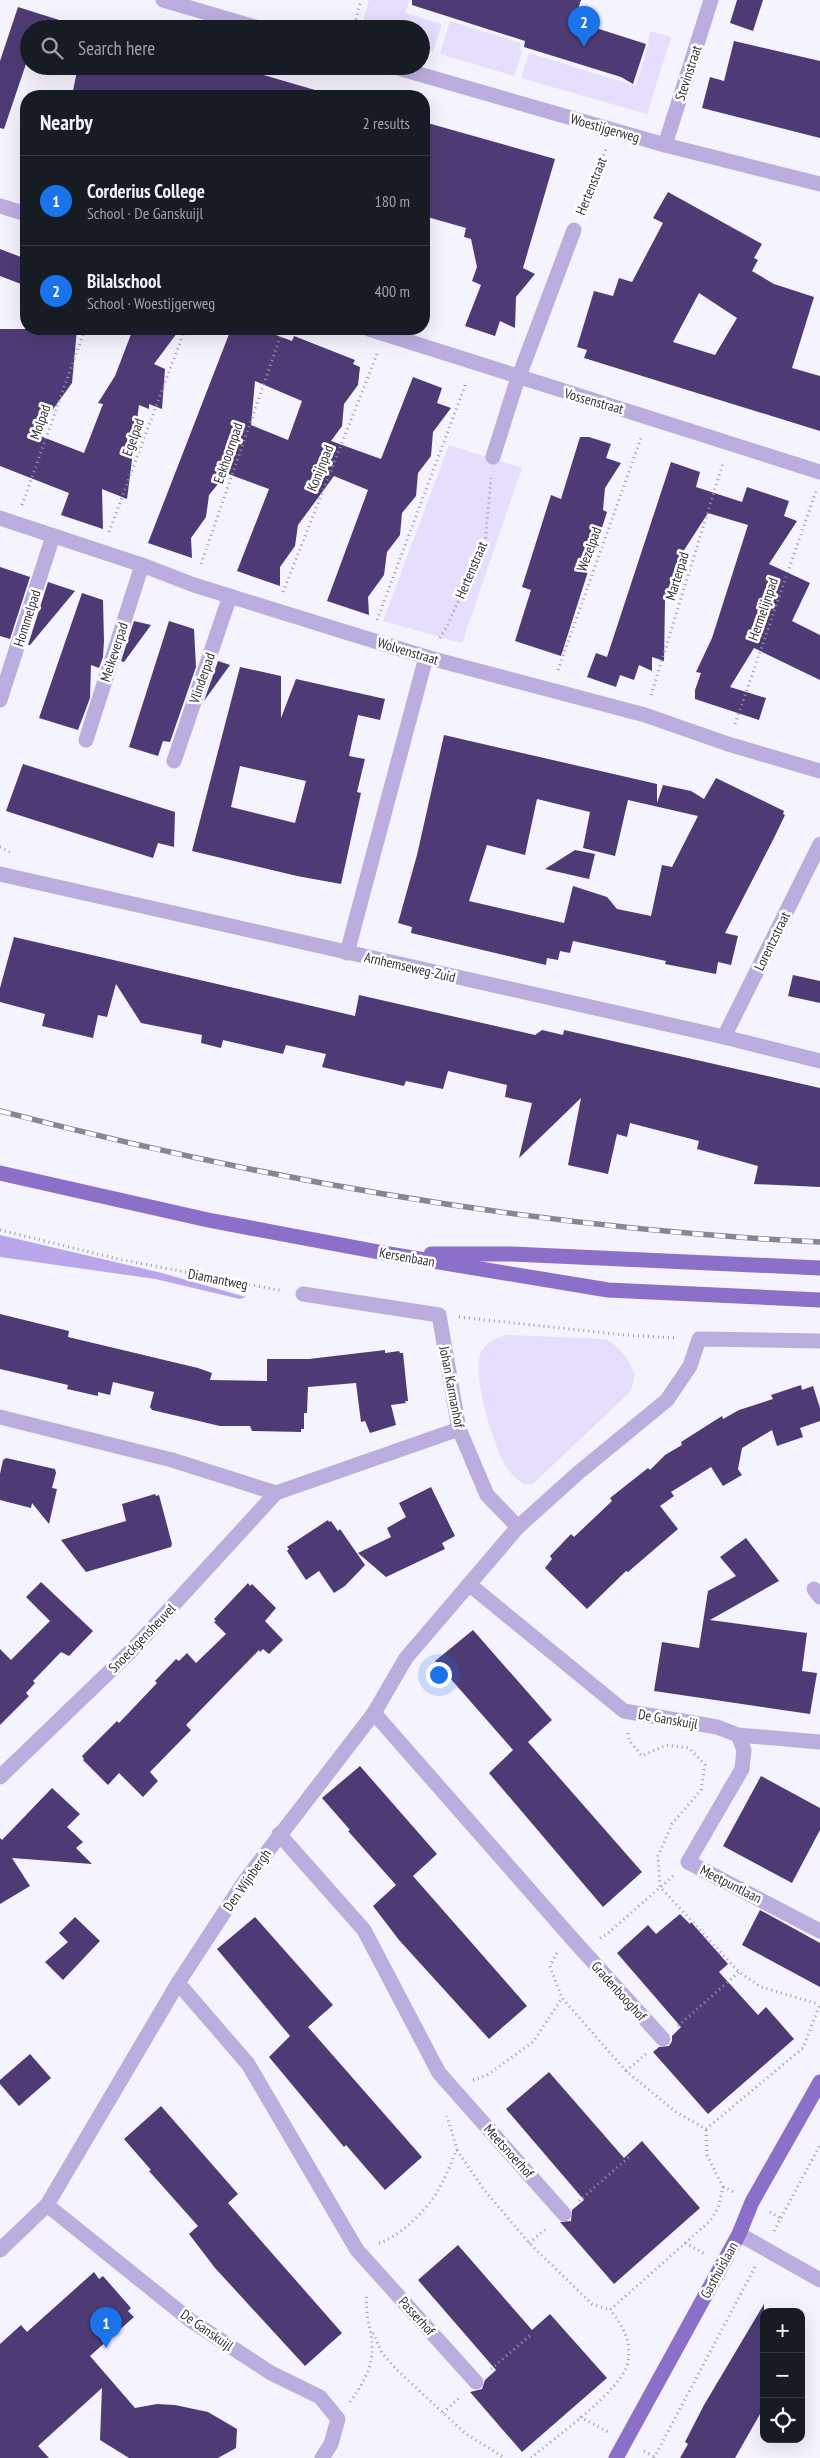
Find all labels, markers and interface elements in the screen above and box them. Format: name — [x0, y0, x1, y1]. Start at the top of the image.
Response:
pin: 2 — [568, 6, 600, 47]
search box — [20, 20, 430, 75]
icon: search — [38, 34, 66, 62]
text: Search here — [78, 36, 155, 60]
street label: Stevinstraat — [671, 43, 705, 103]
text: Nearby — [40, 109, 93, 136]
street label: Woestijgerweg — [568, 110, 642, 146]
text: 2 results — [363, 113, 410, 133]
street label: Hertenstraat — [571, 154, 611, 217]
text: Corderius College — [87, 179, 205, 203]
text: 1 — [52, 191, 60, 211]
text: 180 m — [375, 191, 410, 211]
text: School · De Ganskuijl — [87, 203, 203, 223]
text: Bilalschool — [87, 269, 161, 293]
text: 2 — [52, 281, 60, 301]
text: 400 m — [375, 281, 410, 301]
text: School · Woestijgerweg — [87, 293, 215, 313]
street label: Vossenstraat — [561, 384, 626, 418]
street label: Molpad — [25, 402, 55, 442]
street label: Egelpad — [118, 416, 148, 458]
street label: Eekhoornpad — [209, 420, 247, 486]
street label: Konijnpad — [303, 442, 337, 494]
street label: Wezelpad — [573, 524, 605, 574]
street label: Hertenstraat — [451, 538, 491, 601]
street label: Marterpad — [661, 550, 693, 602]
street label: Hermelijnpad — [744, 575, 782, 643]
street label: Hommelpad — [9, 587, 45, 649]
street label: Meikeverpad — [96, 620, 132, 684]
street label: Wolvenstraat — [375, 633, 441, 669]
street label: Vlinderpad — [185, 650, 219, 707]
street label: Lorentzstraat — [750, 908, 794, 973]
street label: Arnhemseweg-Zuid — [363, 948, 457, 986]
street label: Kersenbaan — [378, 1243, 436, 1271]
street label: Diamantweg — [187, 1264, 249, 1294]
street label: Johan Karmanhof — [435, 1344, 469, 1430]
street label: Snoeckgensheuvel — [104, 1599, 180, 1676]
your location — [426, 1662, 452, 1688]
street label: De Ganskuijl — [637, 1705, 700, 1733]
street label: Den Wijnbergh — [219, 1846, 275, 1914]
street label: Meetpuntlaan — [697, 1861, 765, 1907]
street label: Gradenbooghof — [587, 1957, 651, 2025]
street label: Meetsnoerhof — [480, 2120, 538, 2182]
street label: Gasthuislaan — [696, 2239, 742, 2301]
street label: Passerhof — [395, 2293, 439, 2340]
street label: De Ganskuijl — [177, 2305, 237, 2355]
pin: 1 — [90, 2307, 122, 2348]
map controls — [760, 2308, 805, 2443]
button: + — [760, 2308, 805, 2353]
button: − — [760, 2353, 805, 2398]
button: locate — [760, 2398, 805, 2443]

